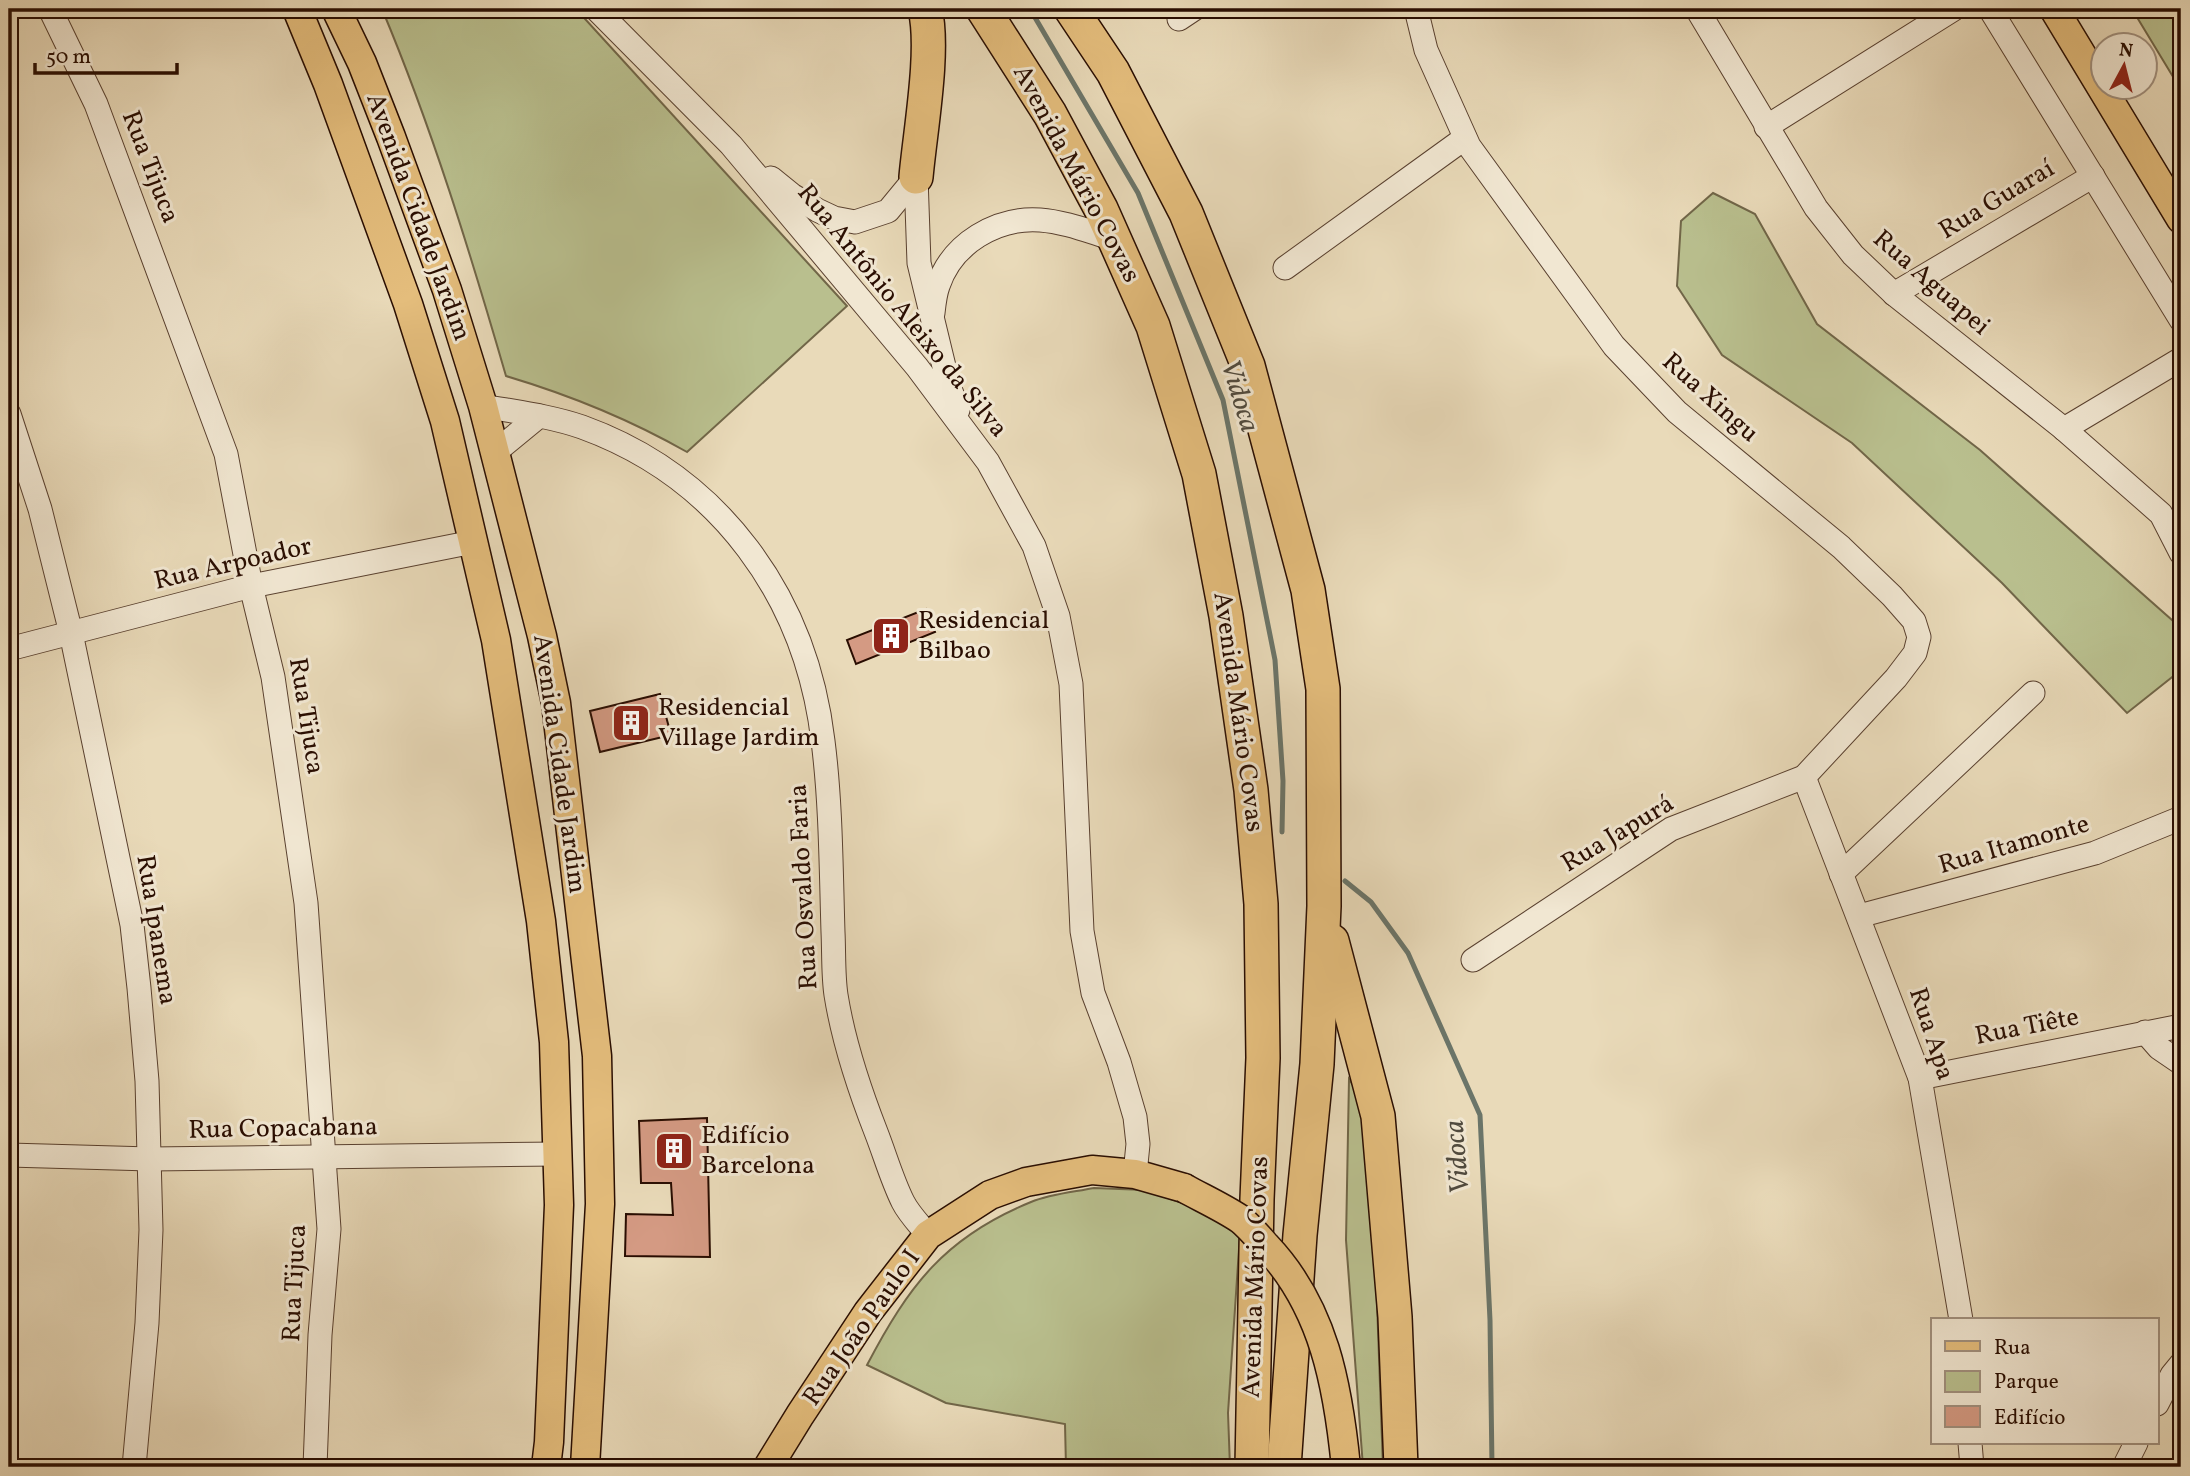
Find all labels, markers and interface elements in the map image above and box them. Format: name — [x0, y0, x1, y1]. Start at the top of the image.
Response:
scale bar — [35, 32, 177, 76]
north arrow — [2088, 32, 2158, 102]
text: N — [2117, 37, 2134, 65]
text: 50 m — [46, 43, 91, 72]
street label: Avenida Mário Covas — [1003, 59, 1149, 289]
street label: Avenida Cidade Jardim — [356, 88, 480, 346]
street label: Rua Tijuca — [112, 106, 188, 228]
street label: Rua Guaraí — [1932, 151, 2062, 249]
street label: Rua Antônio Aleixo da Silva — [788, 176, 1016, 446]
street label: Rua Aguapei — [1865, 222, 1997, 344]
street label: Rua Xingu — [1654, 345, 1766, 451]
water label: Vidoca — [1209, 355, 1269, 437]
street label: Rua Arpoador — [151, 528, 316, 600]
street label: Avenida Mário Covas — [1203, 590, 1273, 834]
place label: Residencial Bilbao — [918, 603, 1049, 669]
building icon: Residencial Bilbao — [870, 615, 912, 657]
street label: Avenida Cidade Jardim — [523, 632, 595, 896]
street label: Rua Tijuca — [279, 655, 333, 777]
place label: Residencial Village Jardim — [658, 690, 820, 756]
building icon: Residencial Village Jardim — [610, 702, 652, 744]
street label: Rua Osvaldo Faria — [781, 783, 827, 991]
street label: Rua Japurá — [1555, 786, 1681, 882]
street label: Rua Itamonte — [1934, 806, 2094, 884]
street label: Rua Ipanema — [126, 852, 186, 1008]
street label: Rua Apa — [1899, 983, 1963, 1085]
street label: Rua Tiête — [1972, 999, 2082, 1055]
street label: Rua Copacabana — [188, 1109, 378, 1149]
place label: Edifício Barcelona — [701, 1118, 815, 1184]
water label: Vidoca — [1435, 1118, 1481, 1196]
building icon: Edifício Barcelona — [653, 1130, 695, 1172]
street label: Avenida Mário Covas — [1234, 1155, 1278, 1399]
street label: Rua Tijuca — [274, 1223, 316, 1343]
street label: Rua João Paulo I — [795, 1242, 929, 1414]
legend — [1931, 1318, 2158, 1444]
text: Rua — [1994, 1334, 2031, 1363]
text: Parque — [1994, 1368, 2059, 1397]
text: Edifício — [1994, 1404, 2066, 1433]

